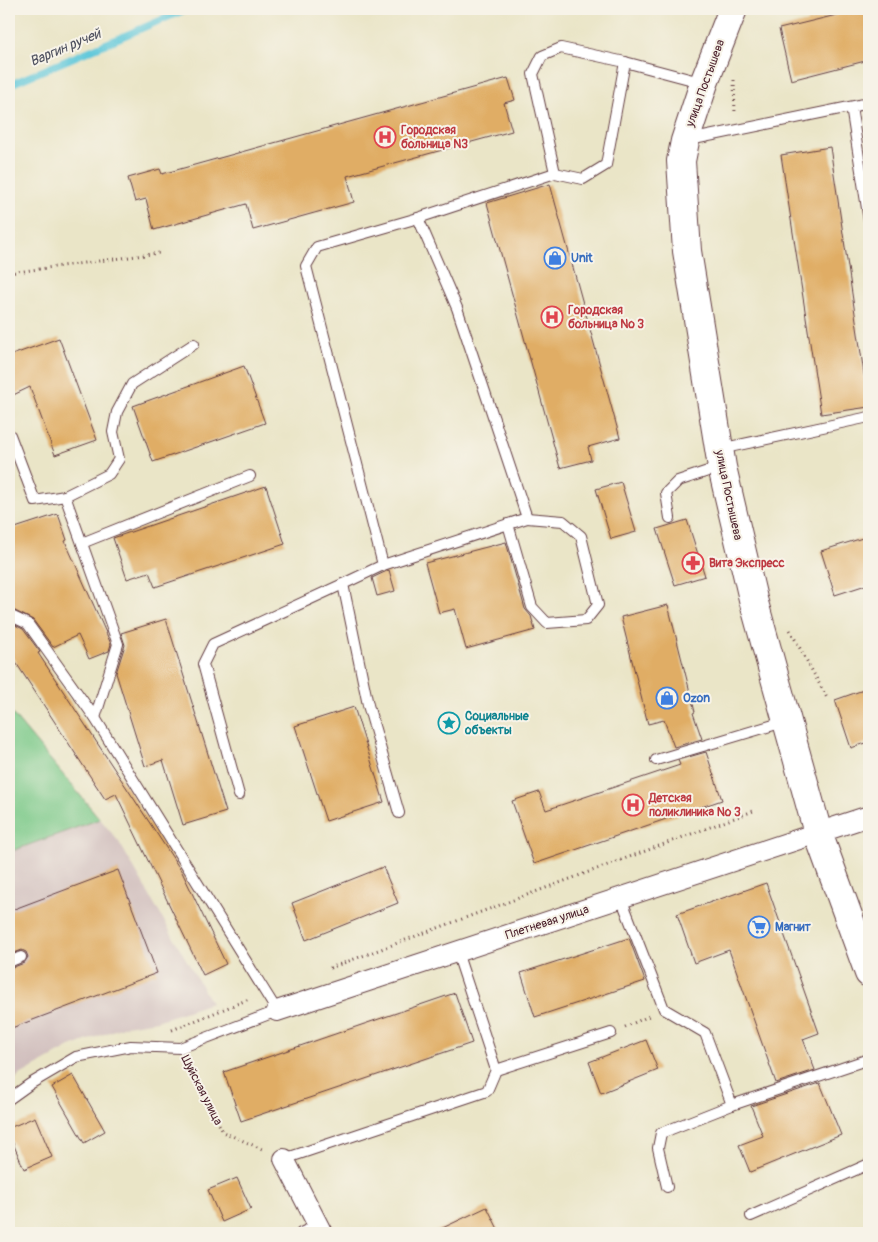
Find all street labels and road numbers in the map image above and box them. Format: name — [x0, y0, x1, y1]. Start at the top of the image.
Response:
street label: улица Постышева — [682, 37, 728, 130]
street label: улица Постышева — [711, 448, 745, 542]
street label: Плетневая улица — [503, 902, 591, 943]
street label: Шуйская улица — [177, 1053, 226, 1128]

